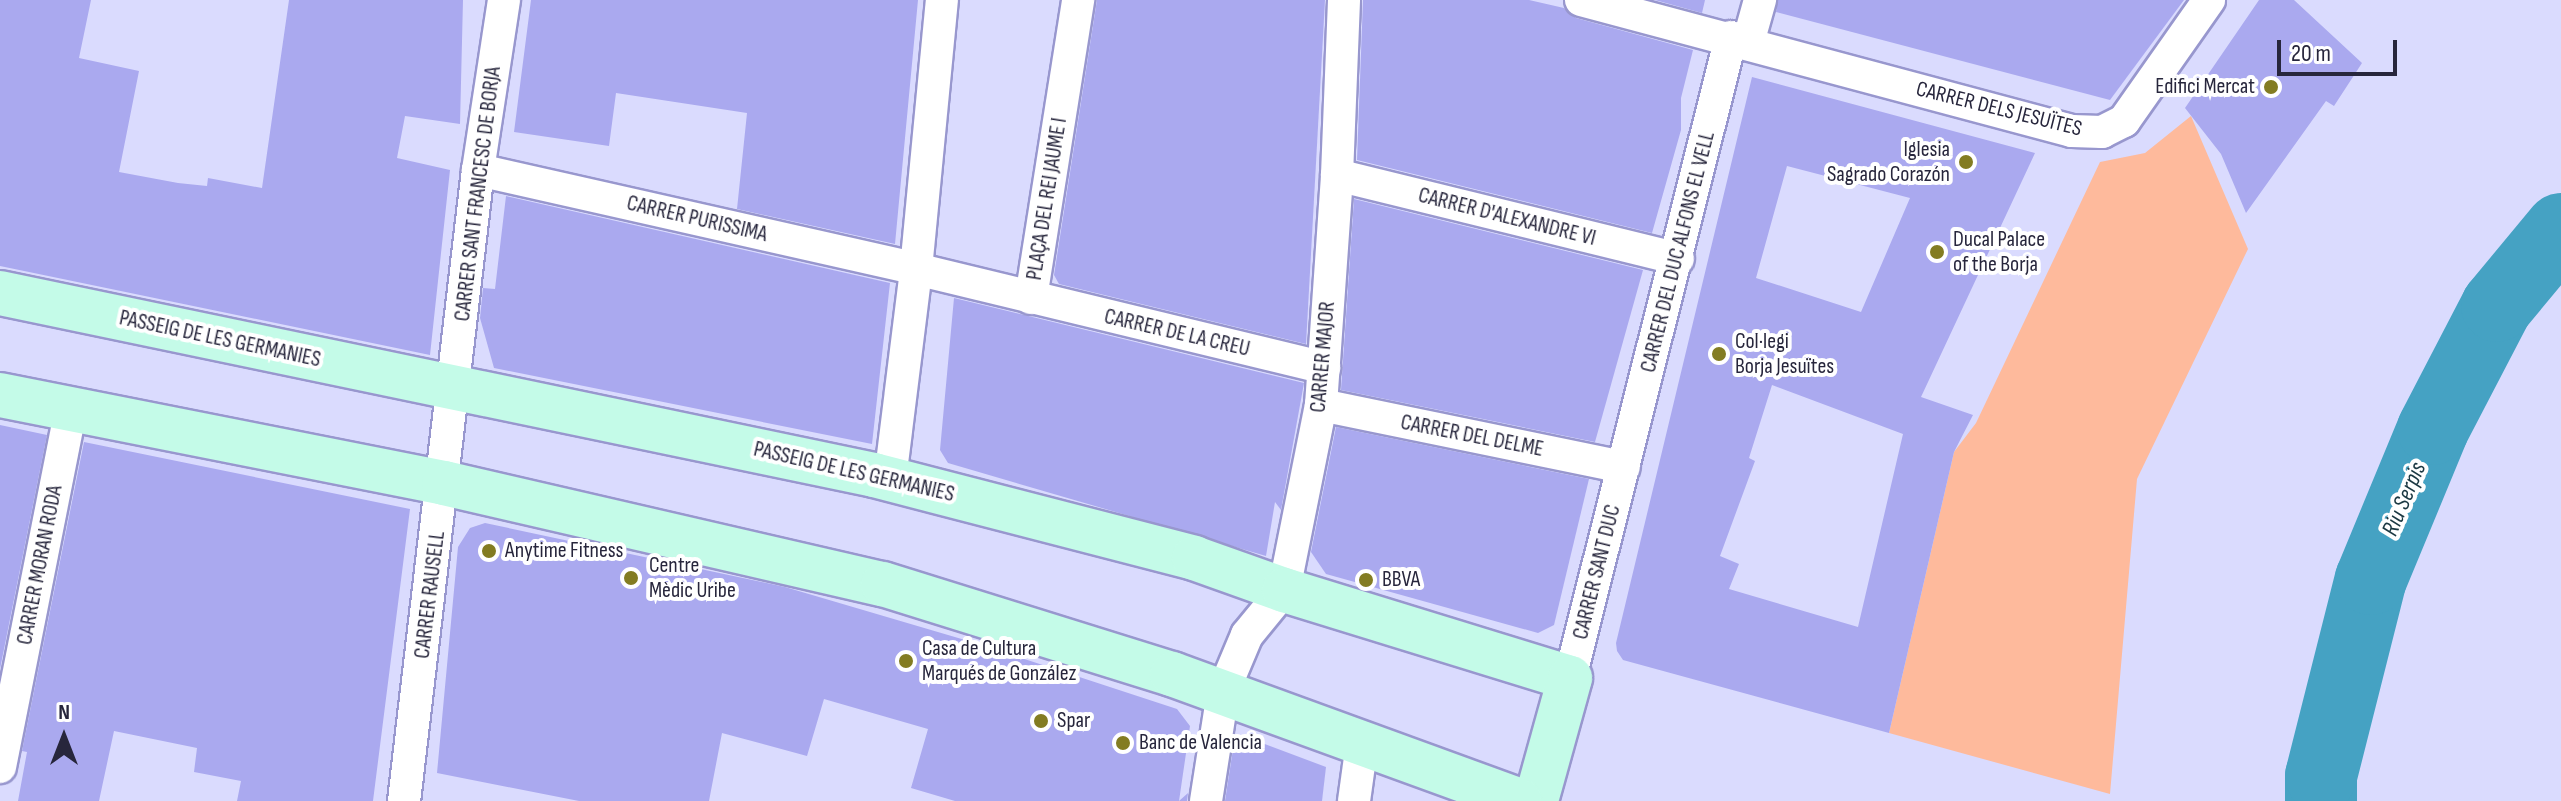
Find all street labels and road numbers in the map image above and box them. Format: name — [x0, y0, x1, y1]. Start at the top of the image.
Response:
street label: CARRER SANT FRANCESC DE BORJA — [449, 65, 507, 323]
street label: CARRER DELS JESUÏTES — [1913, 76, 2085, 142]
street label: PLAÇA DEL REI JAUME I — [1021, 116, 1073, 282]
street label: CARRER DEL DUC ALFONS EL VELL — [1635, 129, 1721, 375]
street label: CARRER D'ALEXANDRE VI — [1415, 182, 1599, 252]
street label: CARRER PURISSIMA — [624, 190, 770, 248]
street label: CARRER MAJOR — [1305, 300, 1341, 414]
street label: CARRER DE LA CREU — [1102, 303, 1252, 363]
street label: PASSEIG DE LES GERMANIES — [117, 305, 323, 373]
street label: CARRER DEL DELME — [1398, 409, 1546, 463]
street label: PASSEIG DE LES GERMANIES — [751, 436, 957, 508]
street label: CARRER MORAN RODA — [12, 483, 68, 647]
street label: CARRER SANT DUC — [1567, 502, 1627, 642]
street label: CARRER RAUSELL — [409, 530, 451, 660]

